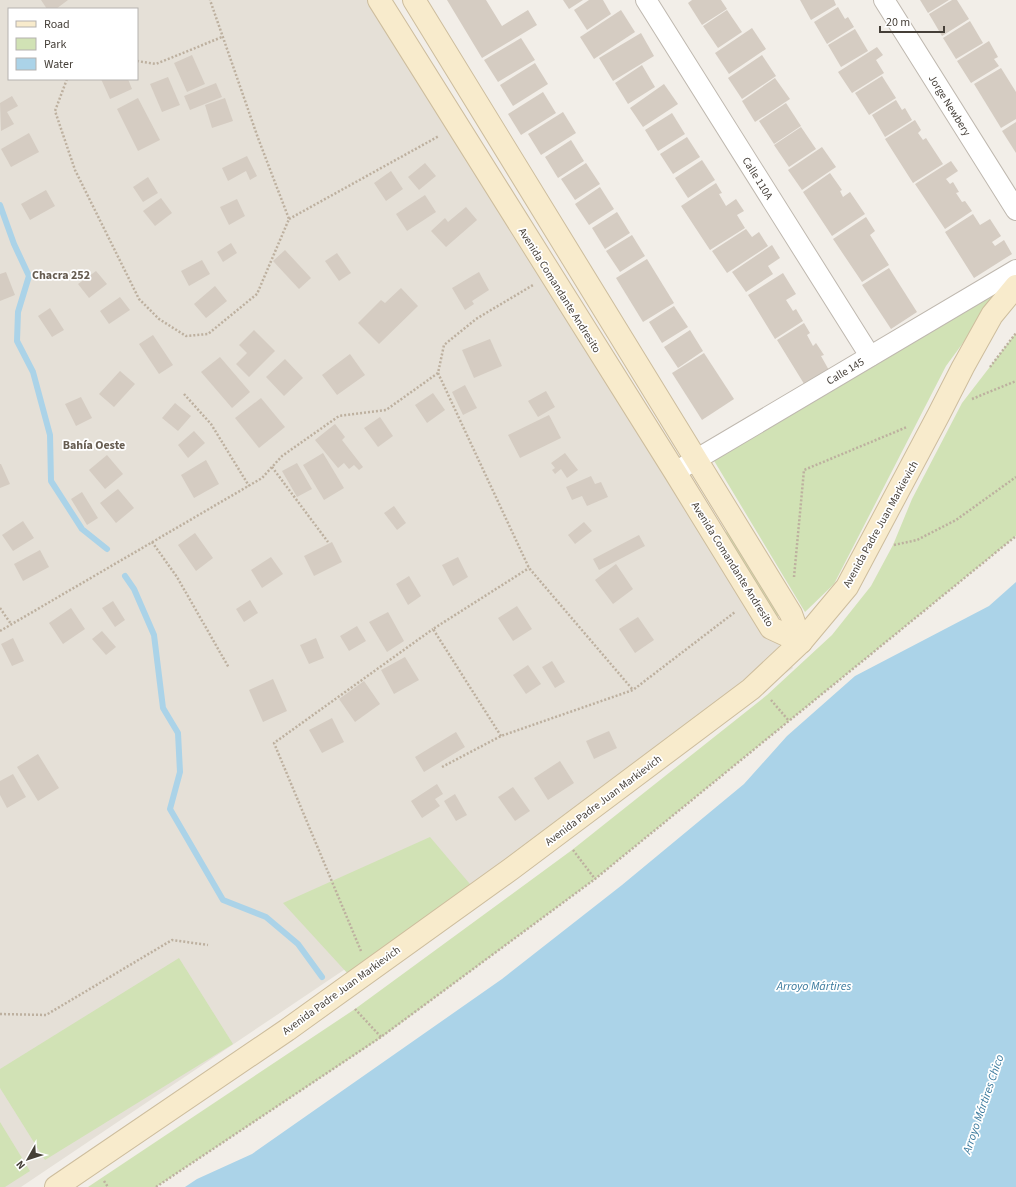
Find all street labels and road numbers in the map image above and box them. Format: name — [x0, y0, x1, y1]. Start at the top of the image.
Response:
street label: Jorge Newbery — [925, 72, 974, 139]
street label: Calle 110A — [739, 154, 777, 202]
street label: Avenida Comandante Andresito — [515, 225, 604, 356]
street label: Calle 145 — [824, 354, 867, 389]
street label: Avenida Padre Juan Markievich — [839, 458, 922, 590]
street label: Avenida Comandante Andresito — [688, 499, 777, 630]
street label: Avenida Padre Juan Markievich — [542, 751, 665, 849]
street label: Avenida Padre Juan Markievich — [279, 942, 403, 1038]

